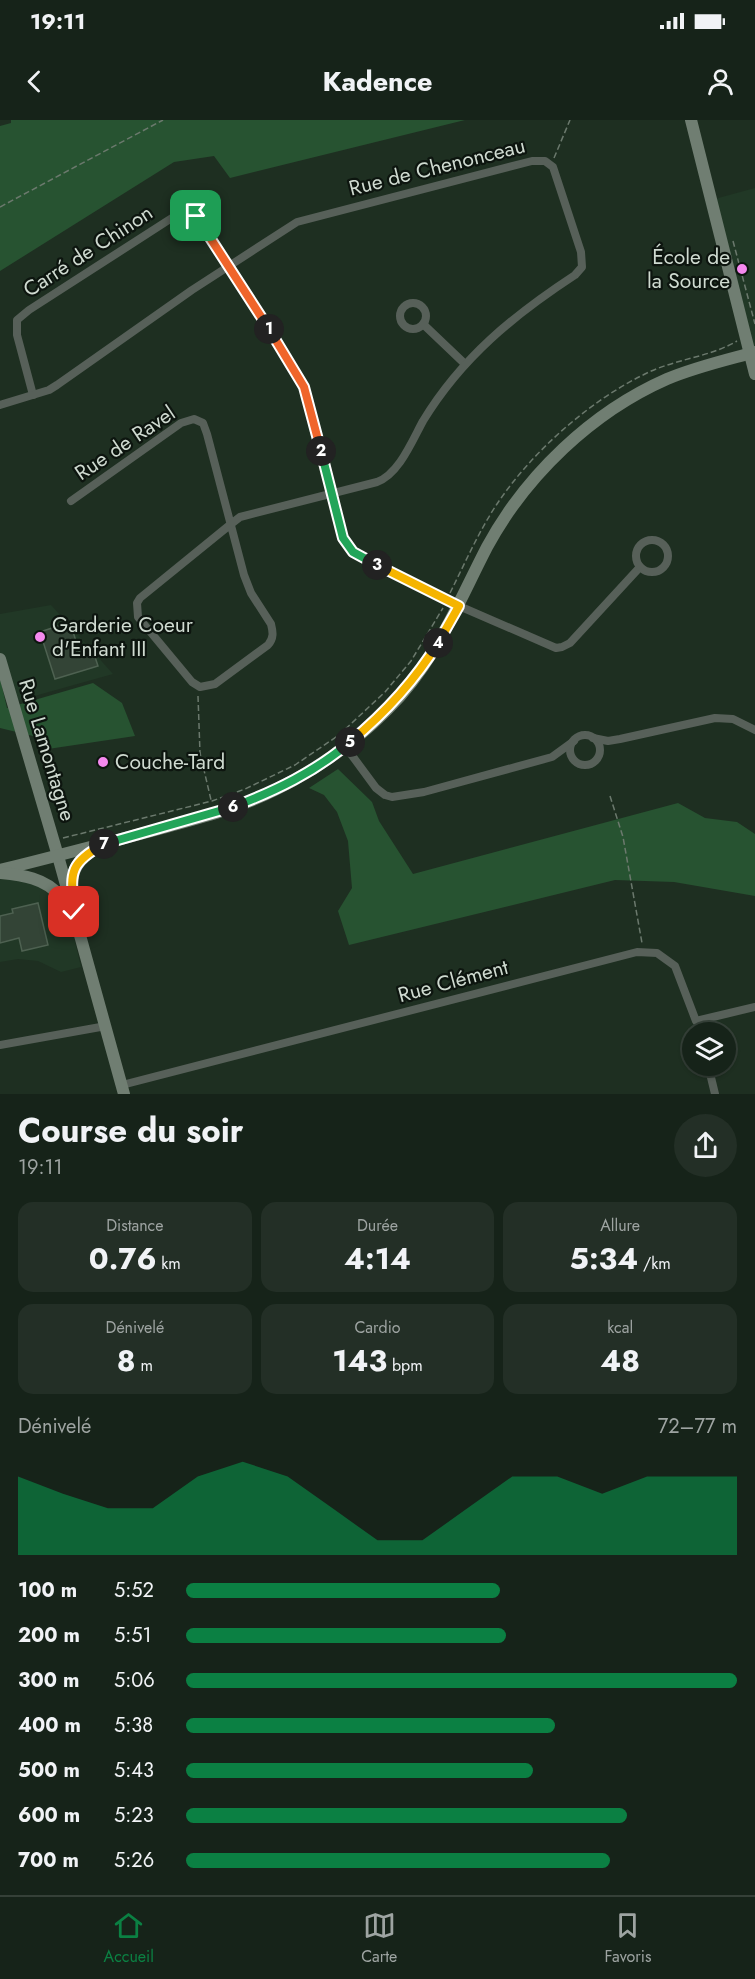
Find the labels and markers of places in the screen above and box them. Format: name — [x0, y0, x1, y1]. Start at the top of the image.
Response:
pin — [170, 190, 221, 241]
place label: École de la Source — [647, 242, 730, 296]
marker: École de la Source — [735, 262, 749, 276]
pin: 1 — [254, 314, 284, 344]
pin: 2 — [306, 436, 336, 466]
pin: 3 — [362, 550, 392, 580]
place label: Garderie Coeur d'Enfant III — [52, 610, 194, 664]
pin: 4 — [423, 628, 453, 658]
marker: Garderie Coeur d'Enfant III — [33, 630, 47, 644]
pin: 5 — [335, 727, 365, 757]
place label: Couche-Tard — [115, 747, 225, 777]
marker: Couche-Tard — [96, 755, 110, 769]
pin: 6 — [218, 792, 248, 822]
pin: 7 — [89, 829, 119, 859]
pin — [48, 886, 99, 937]

